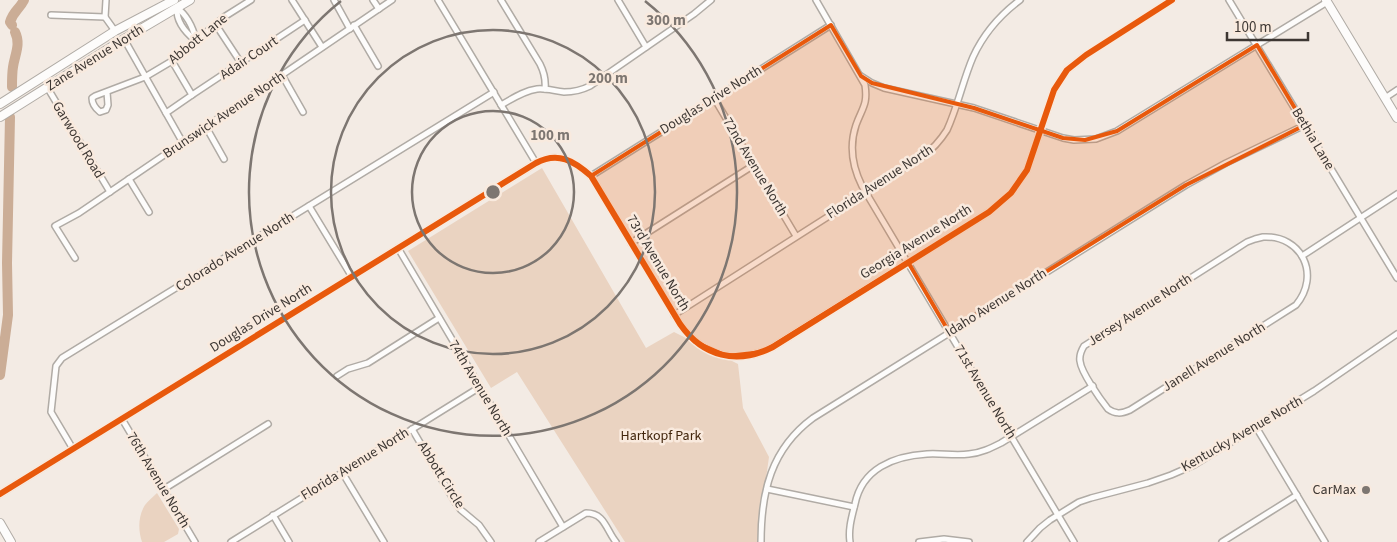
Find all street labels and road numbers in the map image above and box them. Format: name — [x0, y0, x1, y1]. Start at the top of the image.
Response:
street label: Abbott Lane — [164, 9, 232, 69]
street label: Zane Avenue North — [42, 20, 148, 96]
street label: Adair Court — [216, 31, 282, 85]
street label: Douglas Drive North — [656, 60, 766, 140]
street label: Brunswick Avenue North — [159, 67, 289, 163]
street label: Garwood Road — [47, 98, 109, 182]
street label: Bethia Lane — [1287, 104, 1339, 174]
street label: 72nd Avenue North — [718, 114, 792, 220]
street label: Florida Avenue North — [823, 140, 937, 224]
street label: Georgia Avenue North — [856, 200, 976, 284]
street label: Colorado Avenue North — [172, 207, 298, 297]
street label: 73rd Avenue North — [621, 211, 695, 315]
street label: Idaho Avenue North — [941, 264, 1051, 342]
street label: Jersey Avenue North — [1084, 269, 1196, 351]
street label: Douglas Drive North — [206, 278, 316, 358]
street label: Janell Avenue North — [1159, 317, 1269, 397]
street label: 74th Avenue North — [443, 336, 517, 440]
street label: 71st Avenue North — [949, 341, 1021, 443]
street label: Kentucky Avenue North — [1178, 391, 1306, 477]
street label: Florida Avenue North — [297, 423, 413, 505]
street label: 76th Avenue North — [121, 428, 195, 532]
street label: Abbott Circle — [413, 438, 470, 512]

